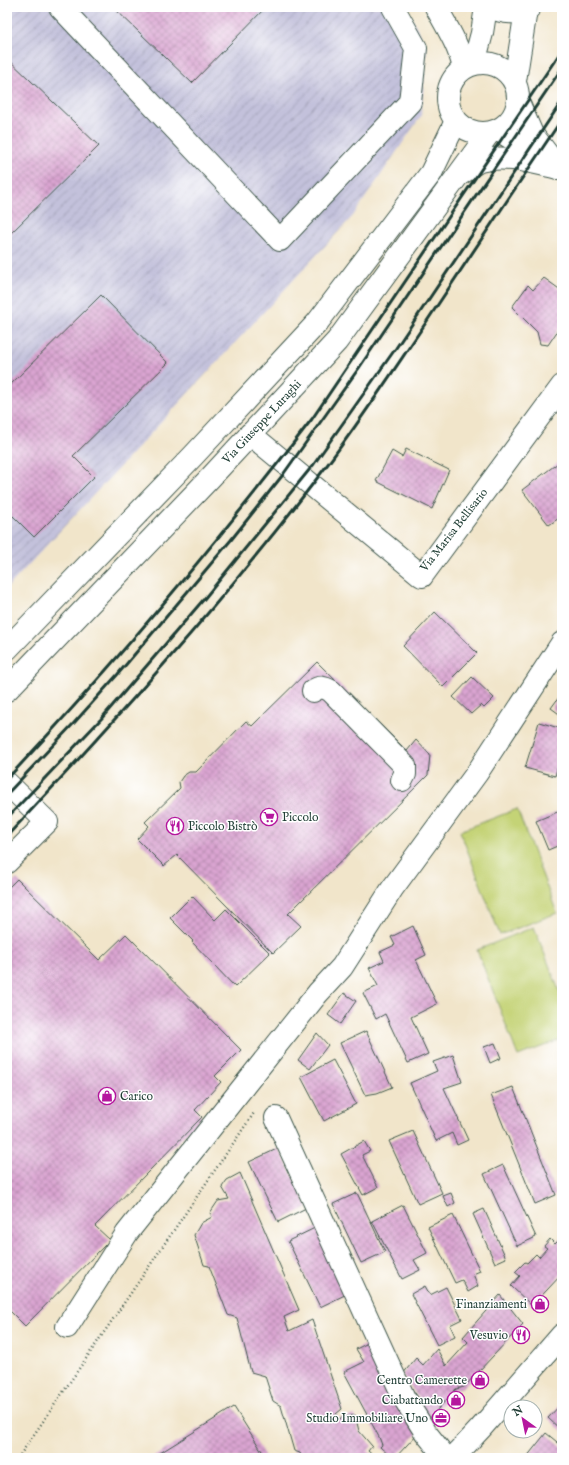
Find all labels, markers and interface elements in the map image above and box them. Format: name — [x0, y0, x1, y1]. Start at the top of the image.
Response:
street label: Via Giuseppe Luraghi — [219, 377, 305, 468]
street label: Via Marisa Bellisario — [416, 485, 492, 575]
supermarket icon: Piccolo — [259, 807, 279, 827]
place label: Piccolo — [282, 810, 319, 825]
restaurant icon: Piccolo Bistrò — [165, 816, 185, 836]
place label: Piccolo Bistrò — [188, 819, 258, 834]
shop icon: Carico — [97, 1086, 117, 1106]
place label: Carico — [120, 1089, 153, 1104]
shop icon: Finanziamenti — [530, 1294, 550, 1314]
place label: Finanziamenti — [456, 1297, 527, 1312]
restaurant icon: Vesuvio — [511, 1325, 531, 1345]
place label: Vesuvio — [469, 1328, 509, 1343]
shop icon: Centro Camerette — [470, 1370, 490, 1390]
place label: Centro Camerette — [377, 1373, 467, 1388]
shop icon: Ciabattando — [446, 1390, 466, 1410]
place label: Ciabattando — [382, 1393, 444, 1408]
north arrow — [503, 1399, 543, 1439]
text: N — [509, 1403, 526, 1420]
office icon: Studio Immobiliare Uno — [431, 1408, 451, 1428]
place label: Studio Immobiliare Uno — [306, 1411, 429, 1426]

